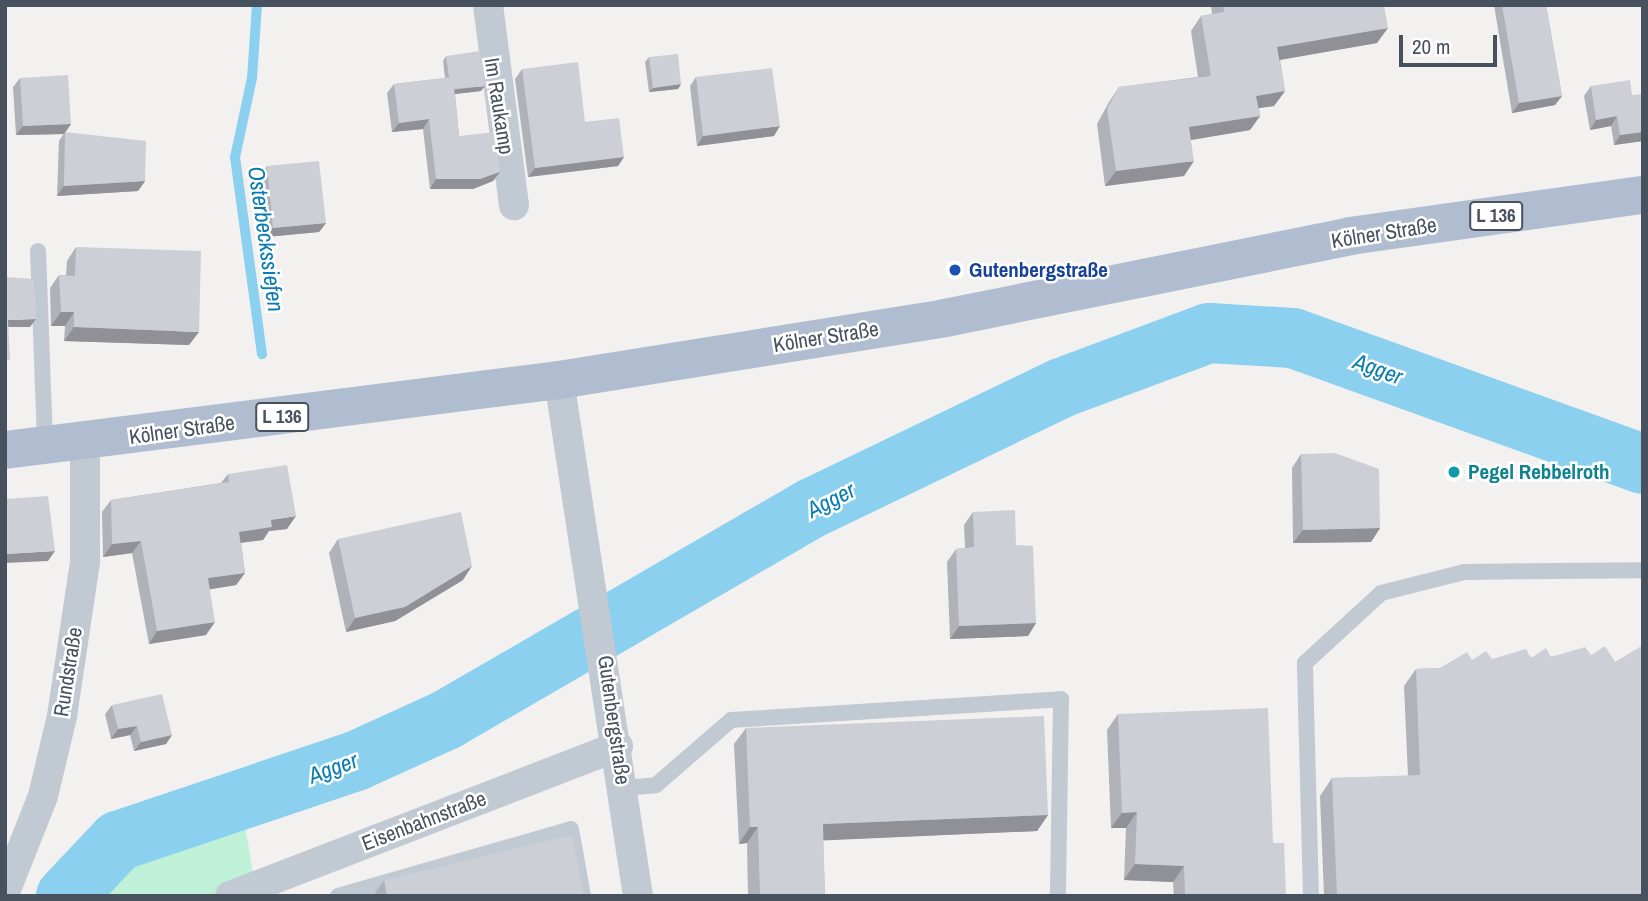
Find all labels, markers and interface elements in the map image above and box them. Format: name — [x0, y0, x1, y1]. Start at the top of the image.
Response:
scale bar — [1403, 21, 1501, 65]
text: 20 m — [1412, 32, 1450, 61]
street label: Im Raukamp — [479, 56, 519, 156]
water label: Osterbeckssiefen — [242, 164, 290, 314]
road number: L 136 — [1468, 200, 1524, 232]
street label: Kölner Straße — [1330, 212, 1438, 254]
place label: Gutenbergstraße — [969, 257, 1108, 283]
marker: Gutenbergstraße — [947, 262, 963, 278]
street label: Kölner Straße — [772, 316, 880, 358]
water label: Agger — [1350, 347, 1406, 391]
road number: L 136 — [254, 402, 310, 432]
street label: Kölner Straße — [128, 410, 236, 450]
place label: Pegel Rebbelroth — [1468, 459, 1610, 485]
marker: Pegel Rebbelroth — [1446, 464, 1462, 480]
water label: Agger — [802, 476, 860, 524]
street label: Rundstraße — [49, 626, 87, 718]
street label: Gutenbergstraße — [592, 654, 636, 786]
water label: Agger — [305, 746, 361, 790]
street label: Eisenbahnstraße — [358, 786, 490, 856]

